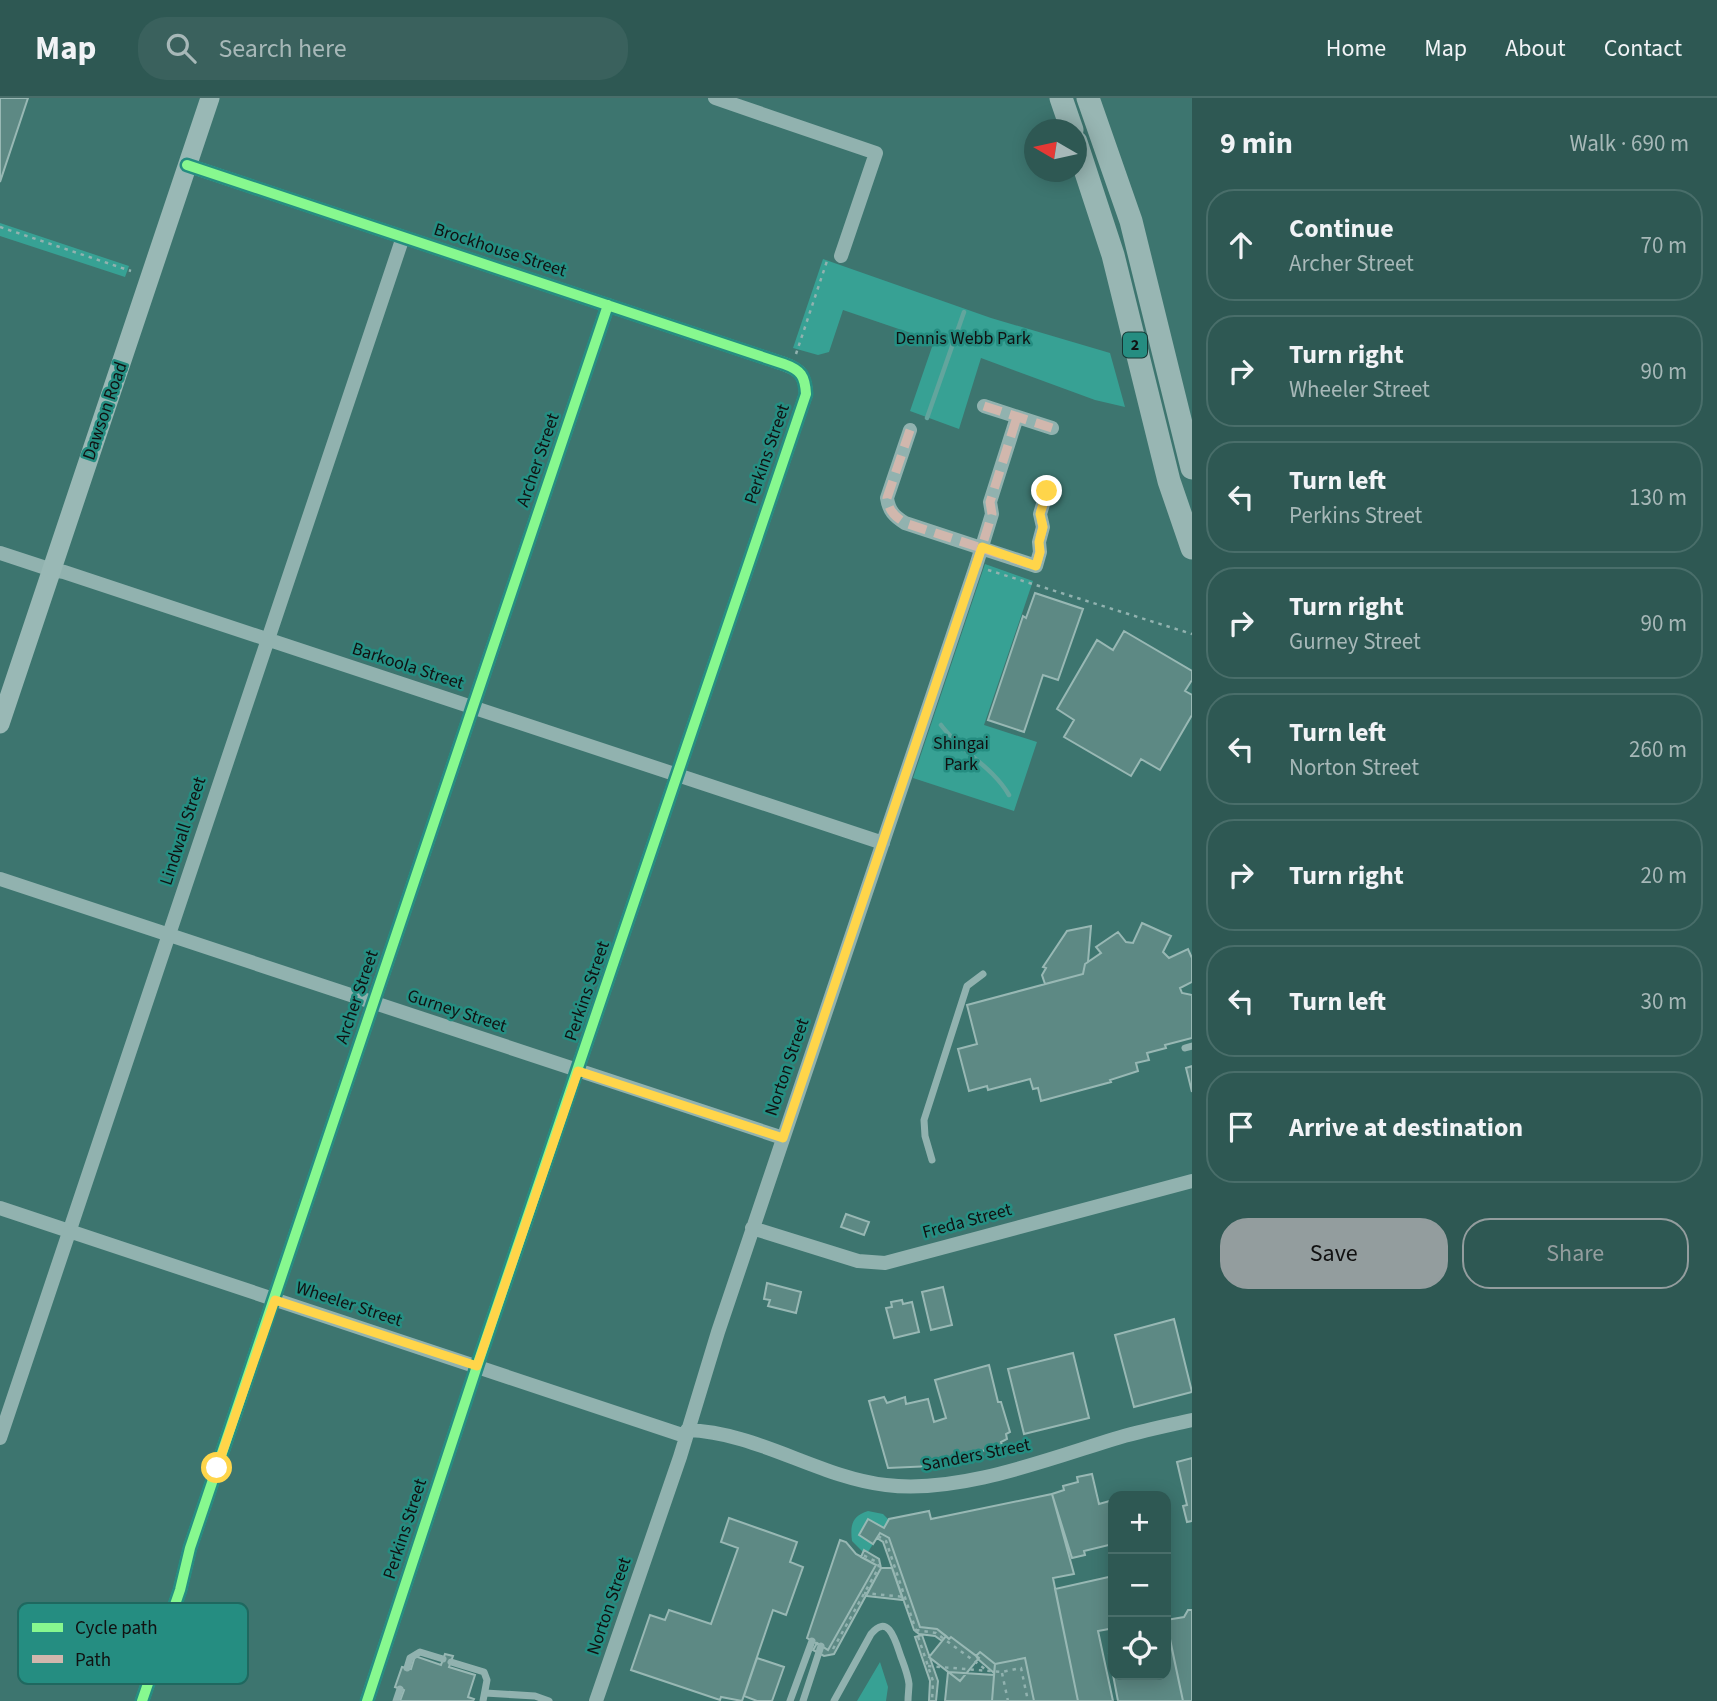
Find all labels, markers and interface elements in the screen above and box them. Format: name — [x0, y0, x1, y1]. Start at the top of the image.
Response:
search box — [138, 17, 628, 80]
text: Map — [35, 25, 96, 72]
icon: search — [162, 29, 200, 67]
text: Search here — [218, 30, 347, 67]
text: Home — [1326, 31, 1386, 66]
text: Map — [1424, 31, 1467, 66]
text: About — [1505, 31, 1566, 66]
text: Contact — [1604, 31, 1682, 66]
north arrow — [1024, 119, 1087, 182]
text: 9 min — [1220, 122, 1293, 165]
text: Walk · 690 m — [1570, 127, 1689, 160]
text: Continue — [1289, 210, 1394, 247]
street label: Brockhouse Street — [430, 217, 570, 283]
icon: ahead — [1222, 226, 1260, 264]
text: 70 m — [1640, 229, 1687, 262]
text: Archer Street — [1289, 247, 1414, 280]
park label: Dennis Webb Park — [895, 326, 1031, 351]
road number: 2 — [1123, 332, 1147, 358]
text: Turn right — [1289, 336, 1404, 373]
icon: right — [1222, 352, 1260, 390]
text: 90 m — [1640, 355, 1687, 388]
street label: Dawson Road — [77, 358, 133, 464]
text: Wheeler Street — [1289, 373, 1430, 406]
street label: Perkins Street — [738, 401, 796, 507]
street label: Archer Street — [510, 410, 566, 510]
text: Turn left — [1289, 462, 1386, 499]
route end — [1031, 475, 1062, 506]
icon: left — [1222, 478, 1260, 516]
text: 130 m — [1629, 481, 1687, 514]
text: Perkins Street — [1289, 499, 1422, 532]
text: Turn right — [1289, 588, 1404, 625]
icon: right — [1222, 604, 1260, 642]
text: 90 m — [1640, 607, 1687, 640]
text: Gurney Street — [1289, 625, 1421, 658]
street label: Barkoola Street — [349, 636, 467, 696]
text: Turn left — [1289, 714, 1386, 751]
icon: left — [1222, 730, 1260, 768]
park label: Shingai Park — [933, 731, 989, 777]
text: 260 m — [1629, 733, 1687, 766]
text: Norton Street — [1289, 751, 1419, 784]
street label: Lindwall Street — [154, 774, 212, 888]
icon: right — [1222, 856, 1260, 894]
text: Turn right — [1289, 857, 1404, 894]
text: 20 m — [1640, 859, 1687, 892]
street label: Perkins Street — [558, 938, 616, 1044]
street label: Archer Street — [329, 947, 385, 1047]
icon: left — [1222, 982, 1260, 1020]
street label: Gurney Street — [404, 983, 510, 1039]
text: Turn left — [1289, 983, 1386, 1020]
text: 30 m — [1640, 985, 1687, 1018]
street label: Norton Street — [759, 1015, 815, 1119]
icon: arrive — [1222, 1108, 1260, 1146]
text: Arrive at destination — [1289, 1109, 1523, 1146]
street label: Freda Street — [920, 1197, 1014, 1245]
button: Save — [1220, 1218, 1448, 1289]
button: Share — [1462, 1218, 1689, 1289]
street label: Wheeler Street — [293, 1275, 405, 1333]
street label: Sanders Street — [920, 1432, 1032, 1478]
route start — [201, 1452, 232, 1483]
street label: Perkins Street — [377, 1476, 433, 1582]
map controls — [1108, 1491, 1171, 1680]
button: + — [1108, 1491, 1171, 1554]
street label: Norton Street — [581, 1554, 637, 1658]
button: − — [1108, 1554, 1171, 1617]
legend — [18, 1603, 248, 1684]
text: Cycle path — [75, 1615, 157, 1642]
button: locate — [1108, 1617, 1171, 1680]
text: Path — [75, 1647, 111, 1674]

